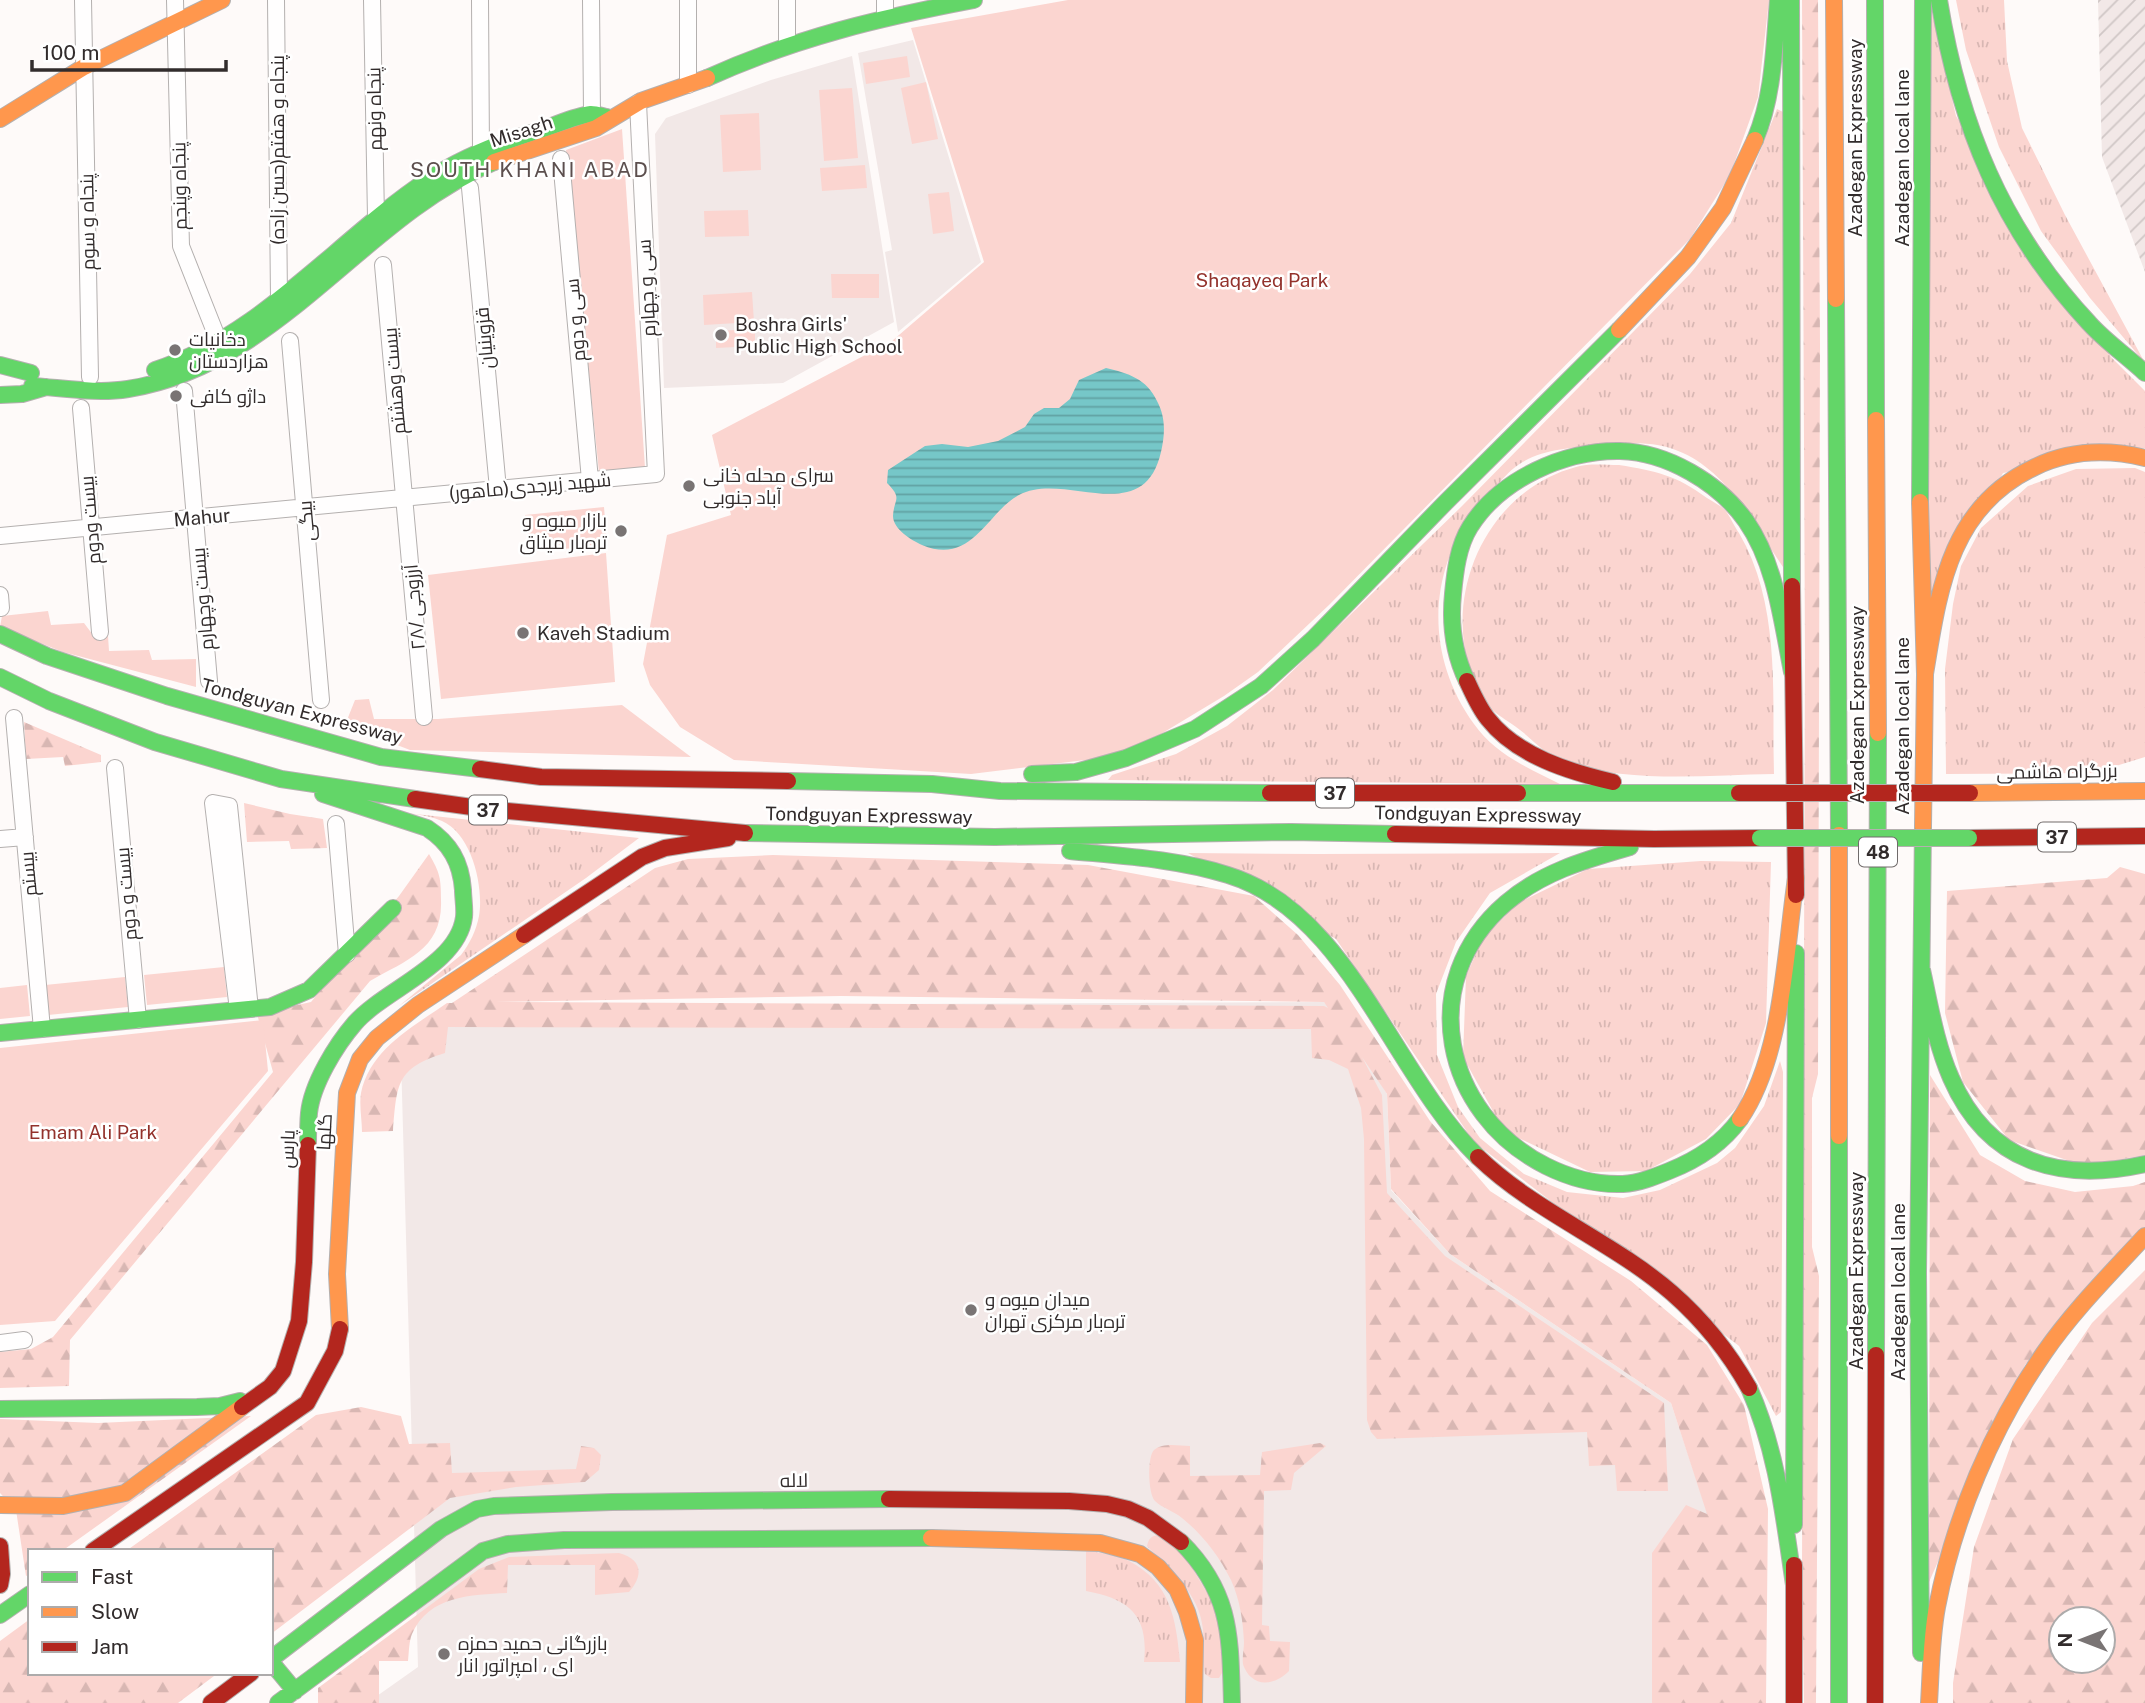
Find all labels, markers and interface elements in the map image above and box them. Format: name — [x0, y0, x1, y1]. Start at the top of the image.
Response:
scale bar — [32, 28, 226, 72]
street label: Azadegan Expressway — [1844, 39, 1866, 237]
text: 100 m — [42, 40, 99, 65]
street label: (حسن زاده)پنجاه و هفتم — [266, 55, 291, 245]
street label: پنجاه ونهم — [362, 67, 389, 151]
street label: Azadegan local lane — [1891, 69, 1913, 247]
street label: Misagh — [487, 111, 555, 151]
street label: پنجاه وپنجم — [167, 142, 194, 230]
district label: SOUTH KHANI ABAD — [410, 157, 650, 182]
street label: پنجاه و سوم — [75, 173, 102, 271]
street label: سی و چهارم — [632, 238, 663, 337]
park label: Shaqayeq Park — [1196, 269, 1329, 291]
street label: سی و دوم — [560, 277, 593, 363]
street label: قزوینیان — [470, 306, 499, 370]
place label: Boshra Girls' Public High School — [735, 313, 902, 357]
street label: بیست وهشتم — [378, 326, 413, 435]
marker: Boshra Girls' Public High School — [713, 327, 729, 343]
place label: دخانیات هزاردستان — [189, 328, 269, 373]
marker: دخانیات هزاردستان — [167, 342, 183, 358]
place label: داژو کافی — [190, 385, 266, 408]
marker: داژو کافی — [168, 388, 184, 404]
place label: سرای محله خانی آباد جنوبی — [703, 464, 834, 509]
street label: شهید زبرجدی(ماهور) — [448, 468, 612, 505]
street label: بیست ودوم — [75, 474, 108, 565]
marker: سرای محله خانی آباد جنوبی — [681, 478, 697, 494]
street label: بیگی — [293, 500, 320, 542]
street label: Mahur — [173, 504, 231, 530]
place label: بازار میوه و تره‌بار میثاق — [519, 509, 607, 555]
marker: بازار میوه و تره‌بار میثاق — [613, 523, 629, 539]
street label: بیست وچهارم — [187, 546, 220, 651]
street label: آرزوجی /۲۸ — [399, 563, 430, 651]
street label: Azadegan Expressway — [1846, 606, 1868, 804]
place label: Kaveh Stadium — [537, 622, 670, 644]
marker: Kaveh Stadium — [515, 625, 531, 641]
street label: Azadegan local lane — [1891, 637, 1913, 815]
street label: Tondguyan Expressway — [199, 674, 405, 748]
street label: بزرگراه هاشمی — [1996, 759, 2118, 784]
road number: 37 — [1316, 778, 1354, 808]
road number: 37 — [469, 796, 507, 824]
street label: Tondguyan Expressway — [1374, 801, 1582, 827]
street label: Tondguyan Expressway — [765, 802, 973, 828]
road number: 37 — [2038, 822, 2076, 852]
road number: 48 — [1859, 838, 1897, 866]
street label: بیست و دوم — [111, 846, 144, 942]
street label: بیستم — [15, 850, 44, 897]
street label: گلها — [312, 1113, 337, 1151]
park label: Emam Ali Park — [29, 1121, 158, 1143]
street label: پارس — [275, 1129, 301, 1169]
street label: Azadegan Expressway — [1845, 1172, 1867, 1370]
street label: Azadegan local lane — [1887, 1203, 1909, 1381]
place label: میدان میوه و تره‌بار مرکزی تهران — [985, 1288, 1125, 1333]
marker: میدان میوه و تره‌بار مرکزی تهران — [963, 1302, 979, 1318]
street label: لاله — [780, 1469, 808, 1491]
legend — [28, 1549, 273, 1675]
text: Fast — [91, 1564, 133, 1589]
text: Slow — [91, 1599, 139, 1624]
north arrow — [2047, 1605, 2117, 1675]
place label: بازرگانی حمید حمزه ای ، امپراتور انار — [457, 1632, 608, 1678]
text: N — [2054, 1633, 2076, 1647]
text: Jam — [91, 1634, 129, 1659]
marker: بازرگانی حمید حمزه ای ، امپراتور انار — [436, 1646, 452, 1662]

